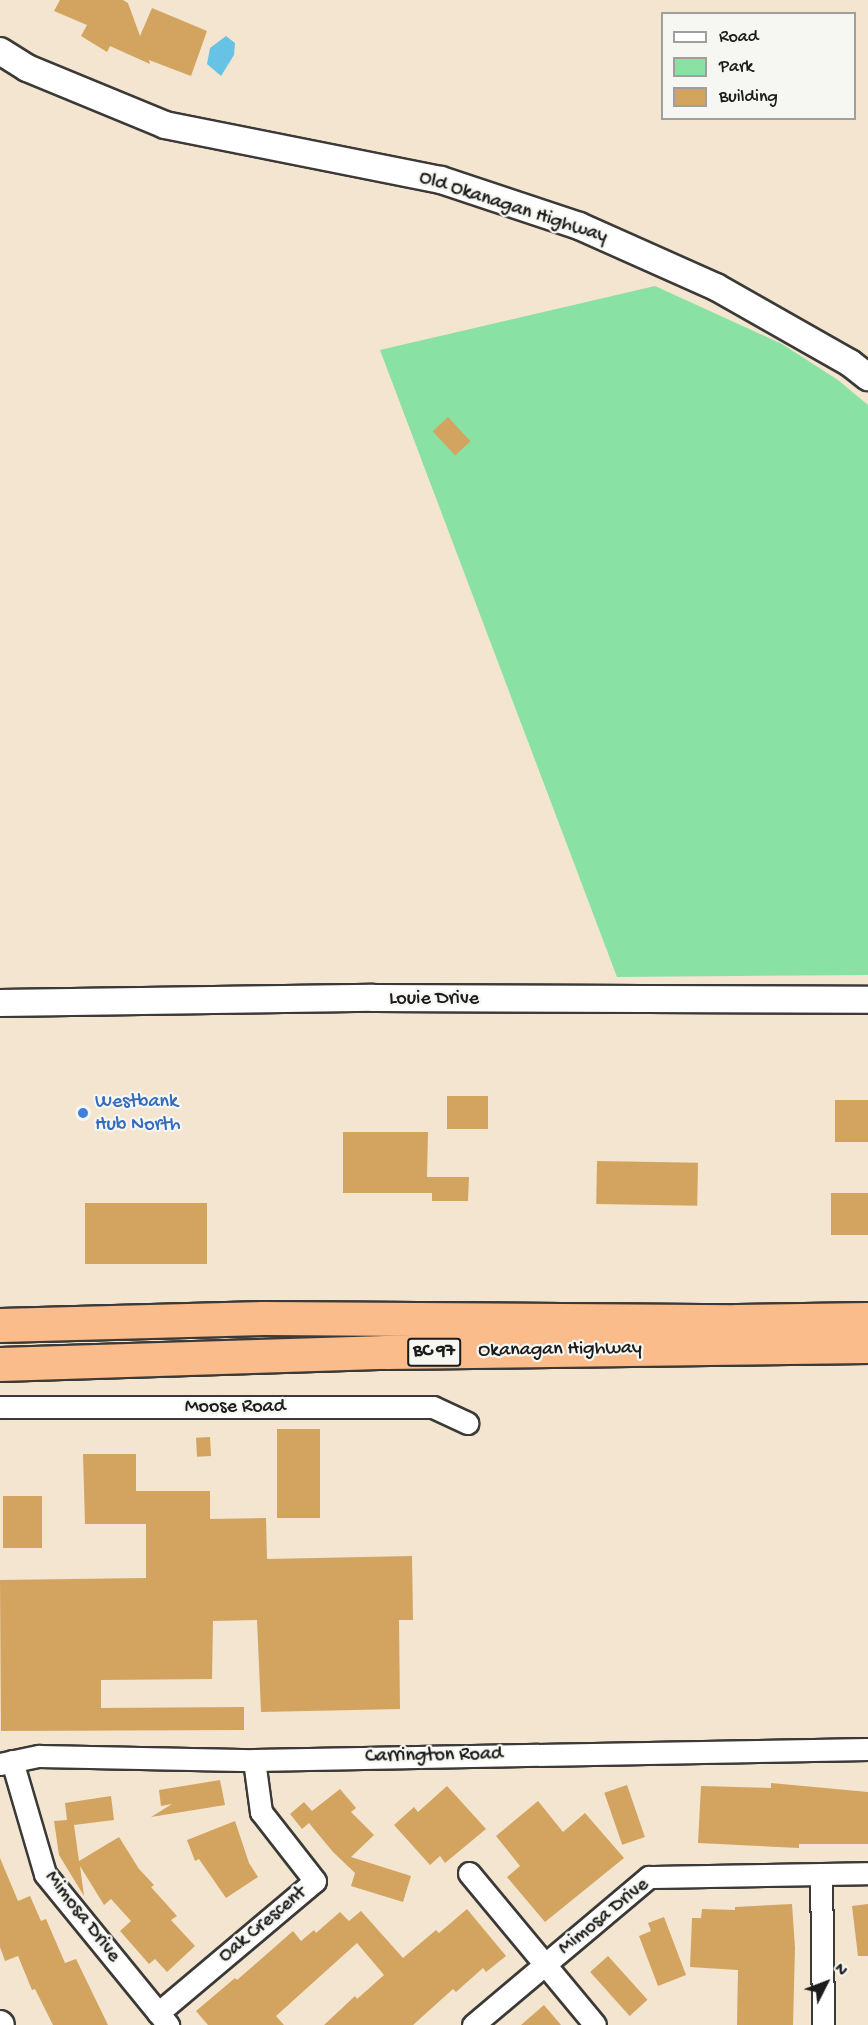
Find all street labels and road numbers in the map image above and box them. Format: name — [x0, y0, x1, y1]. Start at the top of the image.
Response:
street label: Old Okanagan Highway — [416, 166, 610, 250]
street label: Louie Drive — [389, 987, 479, 1011]
road number: BC 97 — [407, 1337, 461, 1367]
street label: Okanagan Highway — [478, 1337, 642, 1363]
street label: Moose Road — [185, 1395, 285, 1419]
street label: Carrington Road — [365, 1743, 503, 1769]
street label: Mimosa Drive — [39, 1866, 125, 1968]
street label: Mimosa Drive — [554, 1873, 654, 1961]
street label: Oak Crescent — [214, 1881, 312, 1969]

